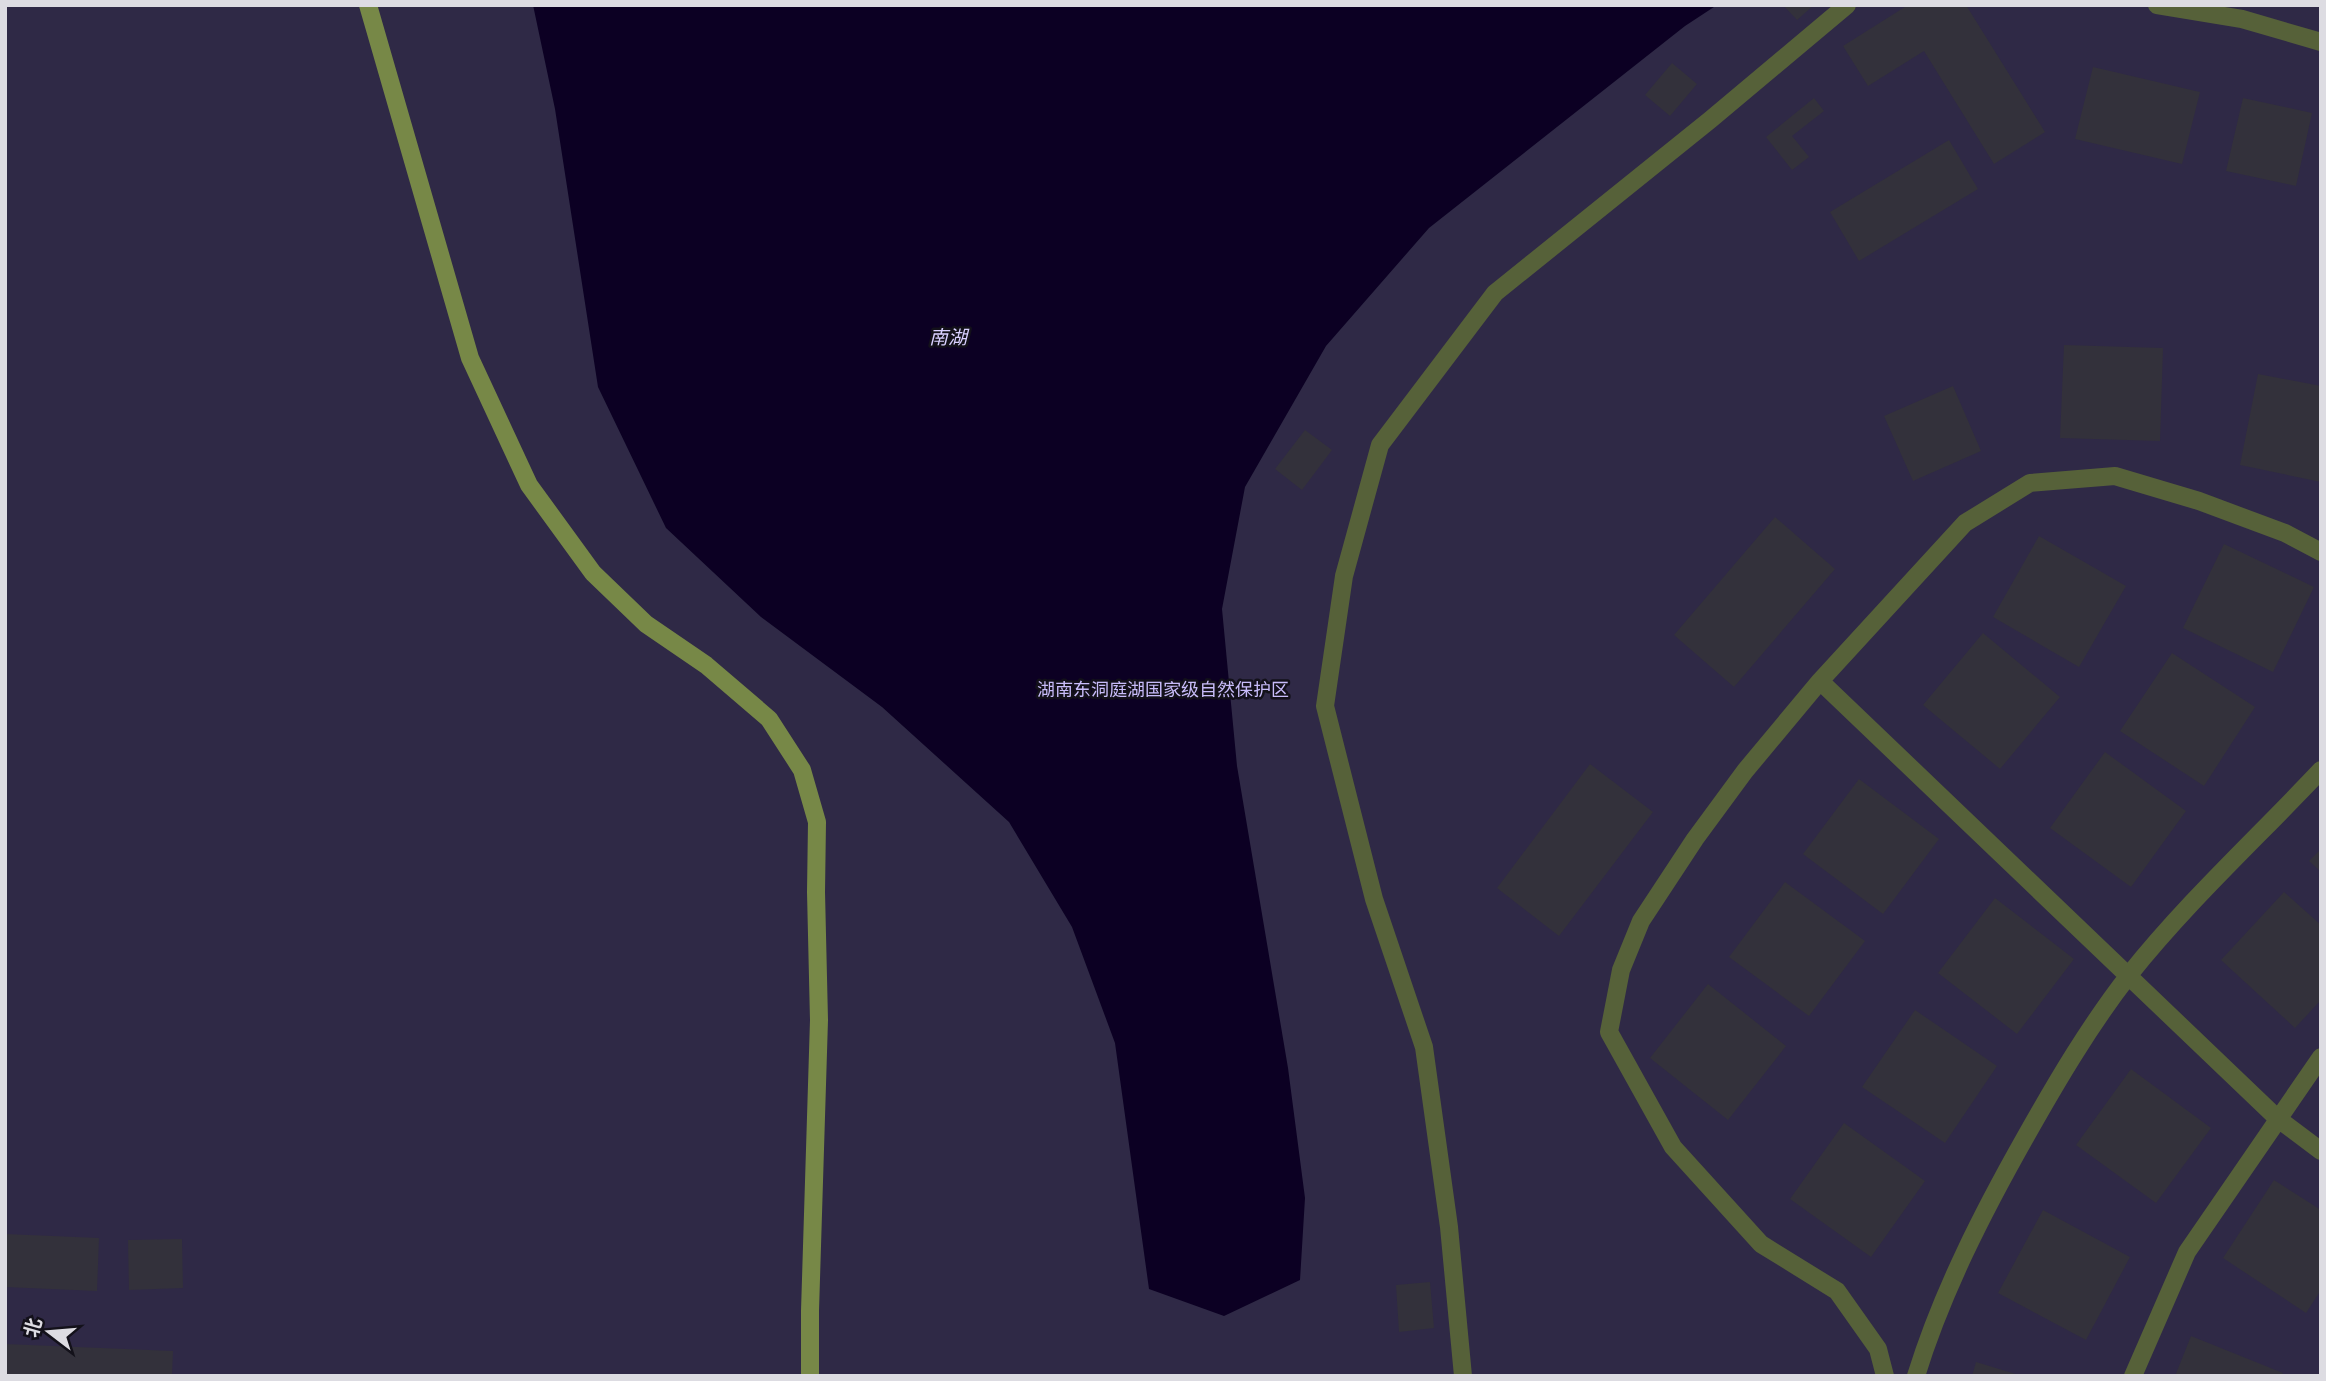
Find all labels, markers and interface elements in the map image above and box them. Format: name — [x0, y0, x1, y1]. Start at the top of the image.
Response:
water label: 南湖 — [929, 325, 970, 349]
park label: 湖南东洞庭湖国家级自然保护区 — [1037, 678, 1289, 701]
north arrow — [14, 1297, 84, 1367]
text: 北 — [19, 1315, 47, 1340]

